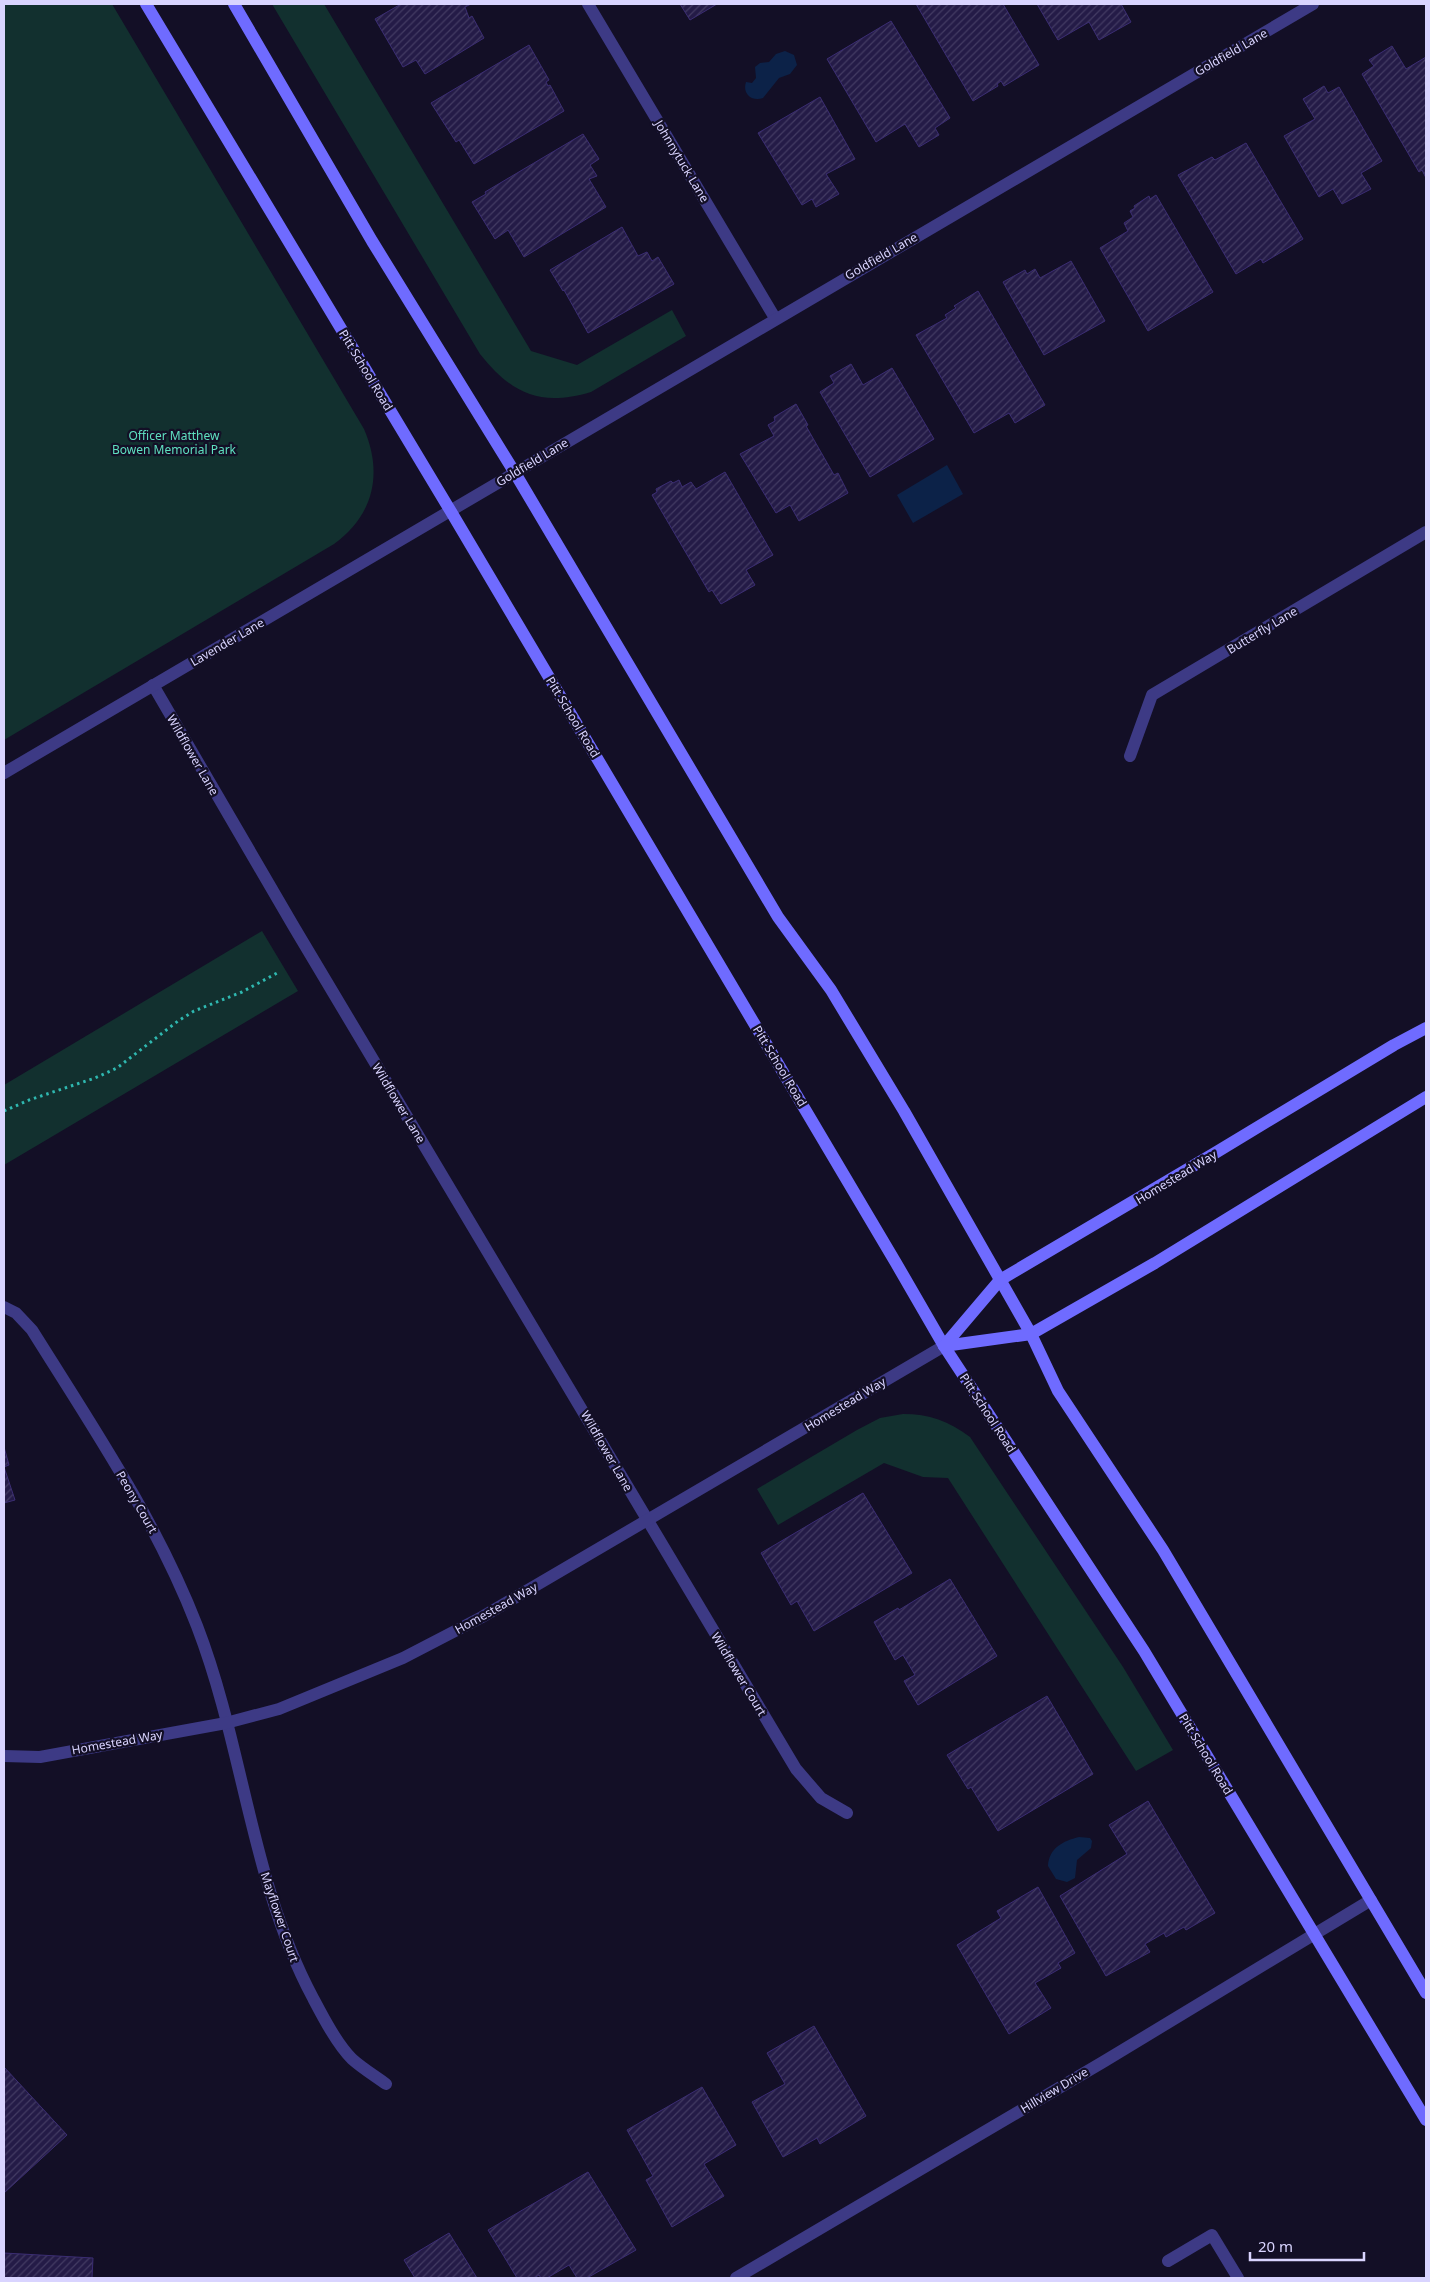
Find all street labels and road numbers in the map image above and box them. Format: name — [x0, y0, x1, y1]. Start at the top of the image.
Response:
street label: Goldfield Lane — [1192, 24, 1271, 80]
street label: Johnnytuck Lane — [650, 116, 713, 205]
street label: Goldfield Lane — [842, 228, 921, 284]
street label: Pitt School Road — [335, 326, 397, 414]
street label: Goldfield Lane — [493, 434, 571, 490]
street label: Butterfly Lane — [1224, 602, 1301, 658]
street label: Lavender Lane — [187, 614, 267, 670]
street label: Pitt School Road — [542, 673, 604, 761]
street label: Wildflower Lane — [163, 712, 223, 799]
street label: Pitt School Road — [749, 1022, 811, 1110]
street label: Wildflower Lane — [368, 1060, 430, 1146]
street label: Homestead Way — [1132, 1146, 1221, 1208]
street label: Pitt School Road — [956, 1370, 1020, 1456]
street label: Homestead Way — [801, 1373, 890, 1435]
street label: Wildflower Lane — [577, 1408, 637, 1495]
street label: Peony Court — [112, 1468, 162, 1537]
street label: Homestead Way — [452, 1578, 541, 1638]
street label: Wildflower Court — [707, 1629, 771, 1720]
street label: Pitt School Road — [1175, 1710, 1237, 1798]
street label: Homestead Way — [70, 1725, 165, 1758]
street label: Mayflower Court — [257, 1870, 304, 1965]
street label: Hillview Drive — [1017, 2063, 1091, 2117]

